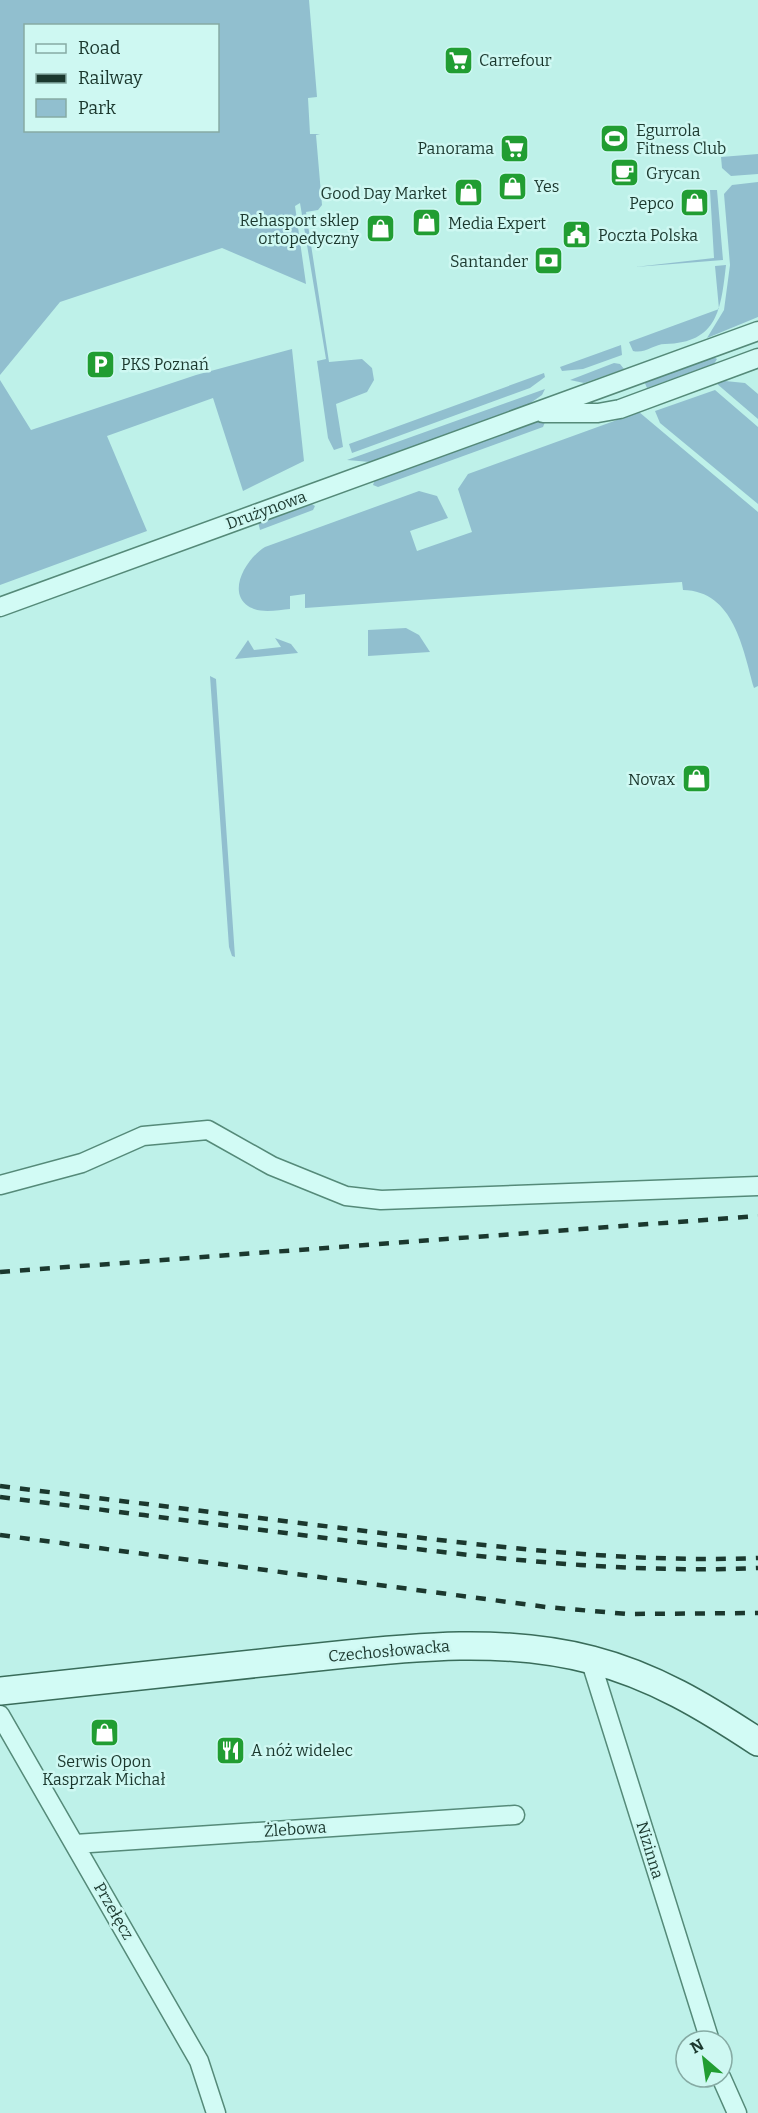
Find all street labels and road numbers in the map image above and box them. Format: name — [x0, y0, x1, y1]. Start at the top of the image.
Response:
street label: Drużynowa — [223, 487, 309, 533]
street label: Czechosłowacka — [327, 1636, 451, 1666]
street label: Żlebowa — [263, 1817, 327, 1841]
street label: Nizinna — [632, 1819, 668, 1881]
street label: Przełęcz — [90, 1879, 138, 1943]

